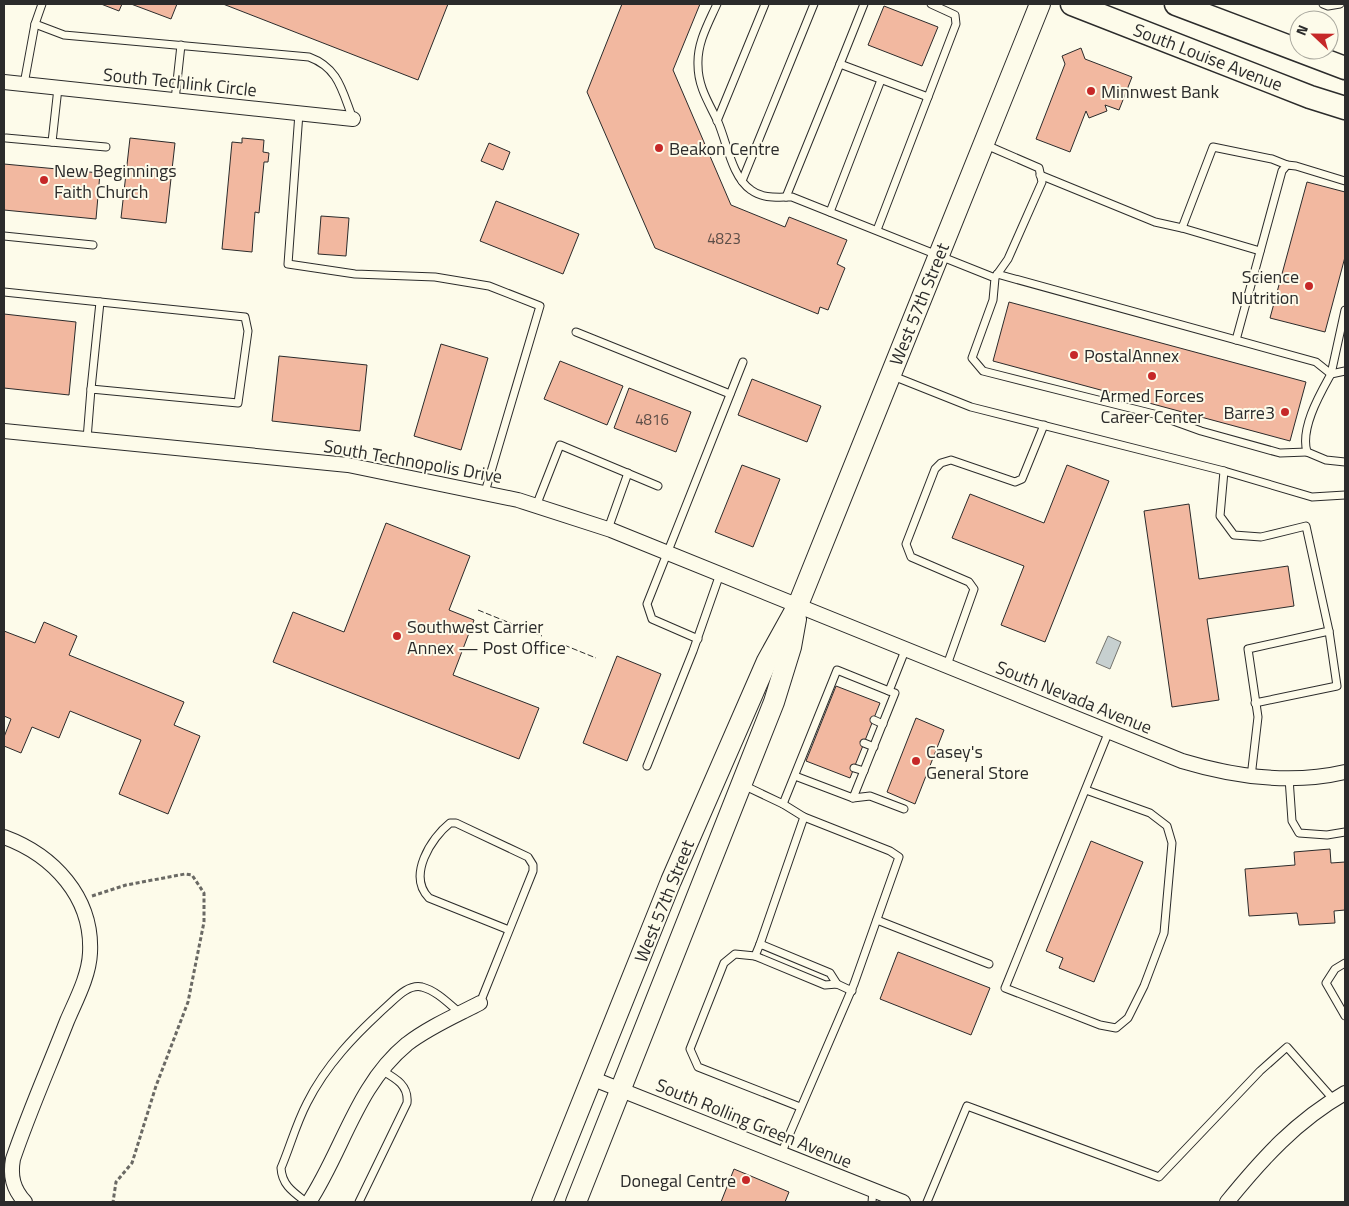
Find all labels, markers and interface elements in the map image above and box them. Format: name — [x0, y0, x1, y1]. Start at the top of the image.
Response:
north arrow — [1289, 10, 1339, 60]
street label: South Louise Avenue — [1129, 16, 1287, 98]
text: N — [1290, 22, 1313, 38]
street label: South Techlink Circle — [102, 61, 258, 103]
place label: Minnwest Bank — [1101, 78, 1219, 105]
marker: Minnwest Bank — [1085, 85, 1097, 97]
place label: Beakon Centre — [669, 135, 779, 162]
marker: Beakon Centre — [653, 142, 665, 154]
place label: New Beginnings Faith Church — [54, 157, 177, 205]
marker: New Beginnings Faith Church — [38, 174, 50, 186]
house number: 4823 — [707, 227, 741, 250]
street label: West 57th Street — [882, 238, 956, 369]
place label: Science Nutrition — [1231, 263, 1299, 311]
marker: Science Nutrition — [1303, 280, 1315, 292]
place label: PostalAnnex — [1084, 342, 1179, 369]
marker: PostalAnnex — [1068, 349, 1080, 361]
marker: Armed Forces Career Center — [1146, 370, 1158, 382]
place label: Armed Forces Career Center — [1100, 382, 1204, 430]
place label: Barre3 — [1223, 399, 1275, 426]
marker: Barre3 — [1279, 406, 1291, 418]
house number: 4816 — [635, 408, 669, 431]
street label: South Technopolis Drive — [321, 432, 505, 490]
place label: Southwest Carrier Annex — Post Office — [407, 613, 566, 661]
marker: Southwest Carrier Annex — Post Office — [391, 630, 403, 642]
street label: South Nevada Avenue — [992, 653, 1156, 741]
place label: Casey's General Store — [926, 738, 1029, 786]
marker: Casey's General Store — [910, 755, 922, 767]
street label: West 57th Street — [627, 835, 701, 966]
street label: South Rolling Green Avenue — [652, 1071, 856, 1175]
place label: Donegal Centre — [620, 1167, 736, 1194]
marker: Donegal Centre — [740, 1174, 752, 1186]

